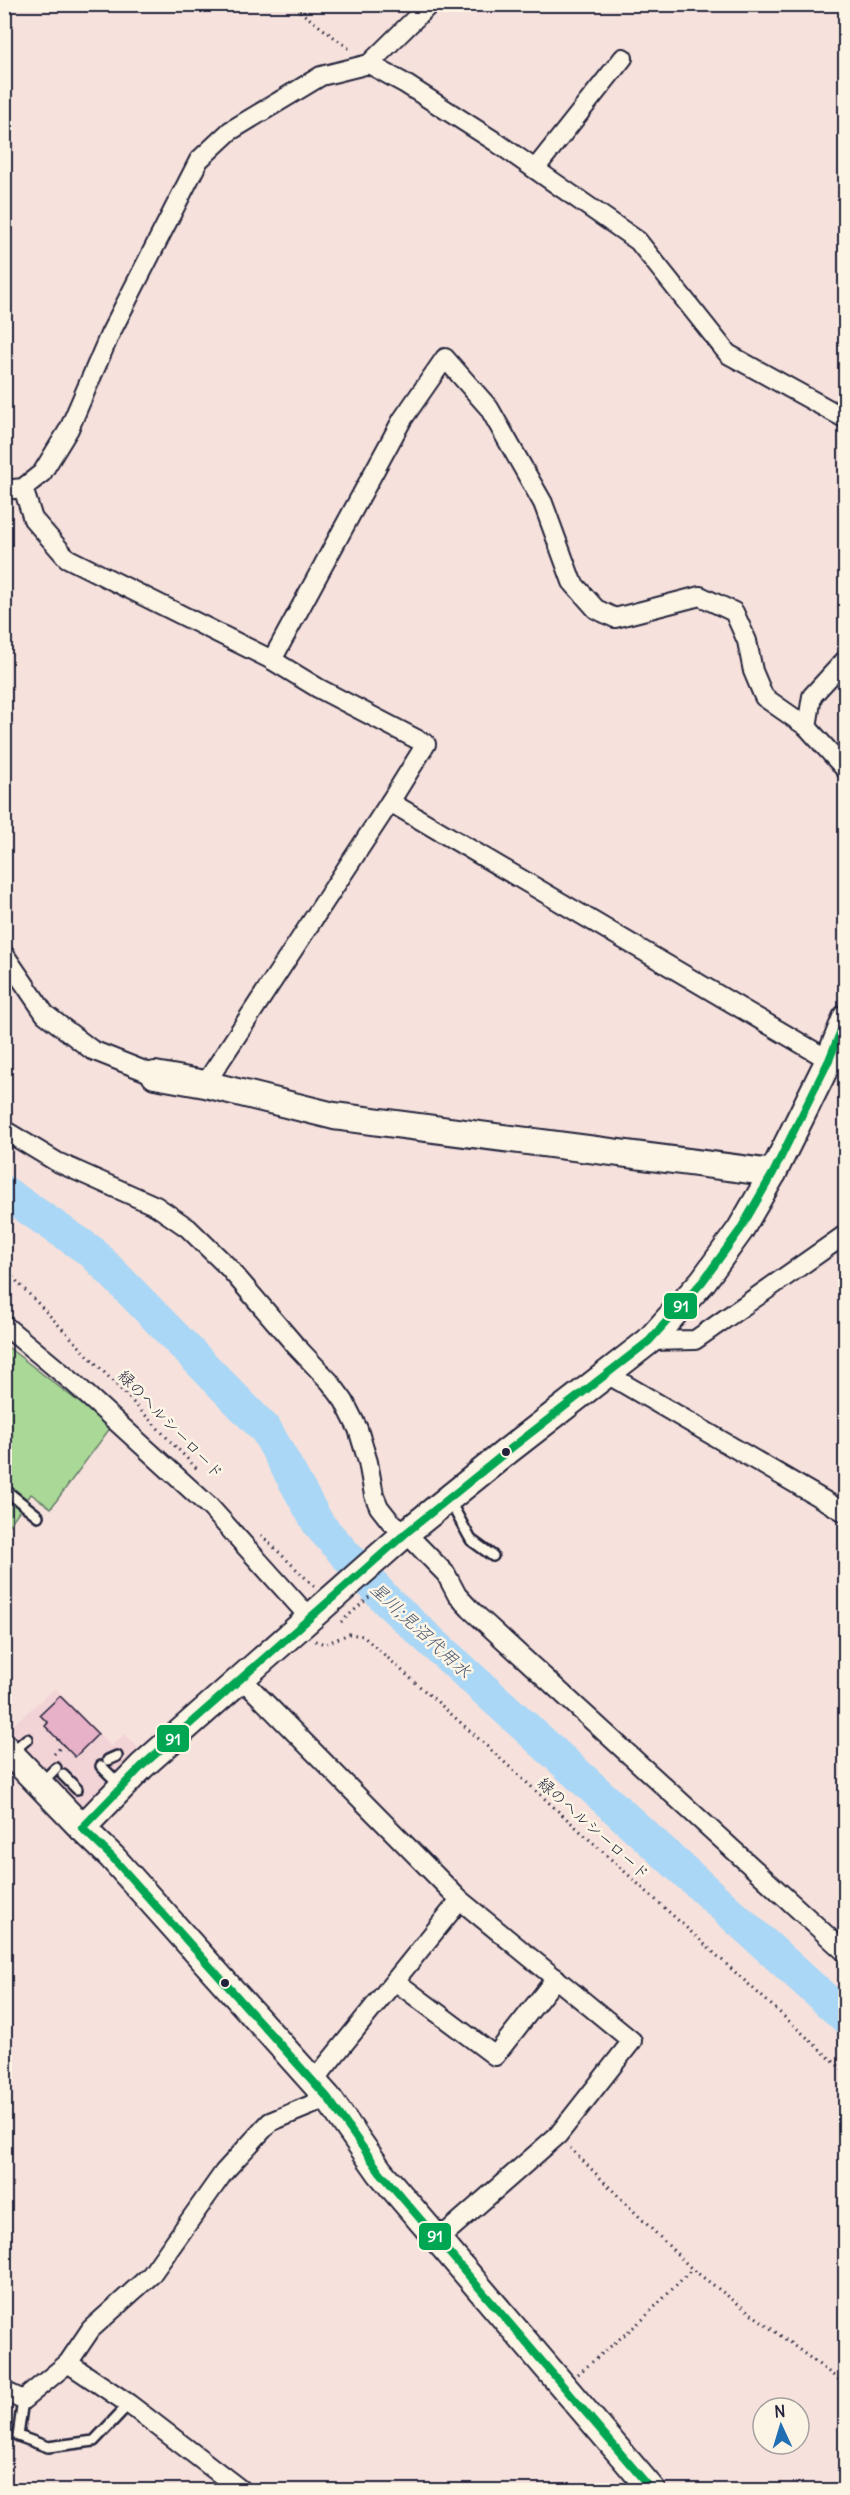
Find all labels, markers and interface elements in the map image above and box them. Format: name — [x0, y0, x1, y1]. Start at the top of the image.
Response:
line badge: 91 — [663, 1292, 698, 1320]
text: 91 — [673, 1296, 689, 1316]
street label: 緑のヘルシーロード — [114, 1365, 228, 1483]
unlabelled marker — [500, 1446, 512, 1458]
water label: 星川;見沼代用水 — [365, 1577, 477, 1683]
line badge: 91 — [156, 1724, 190, 1753]
text: 91 — [165, 1729, 181, 1749]
street label: 緑のヘルシーロード — [534, 1773, 654, 1883]
unlabelled marker — [219, 1977, 231, 1989]
line badge: 91 — [418, 2222, 452, 2251]
text: 91 — [427, 2226, 443, 2246]
north arrow — [751, 2396, 811, 2456]
text: N — [774, 2401, 786, 2421]

